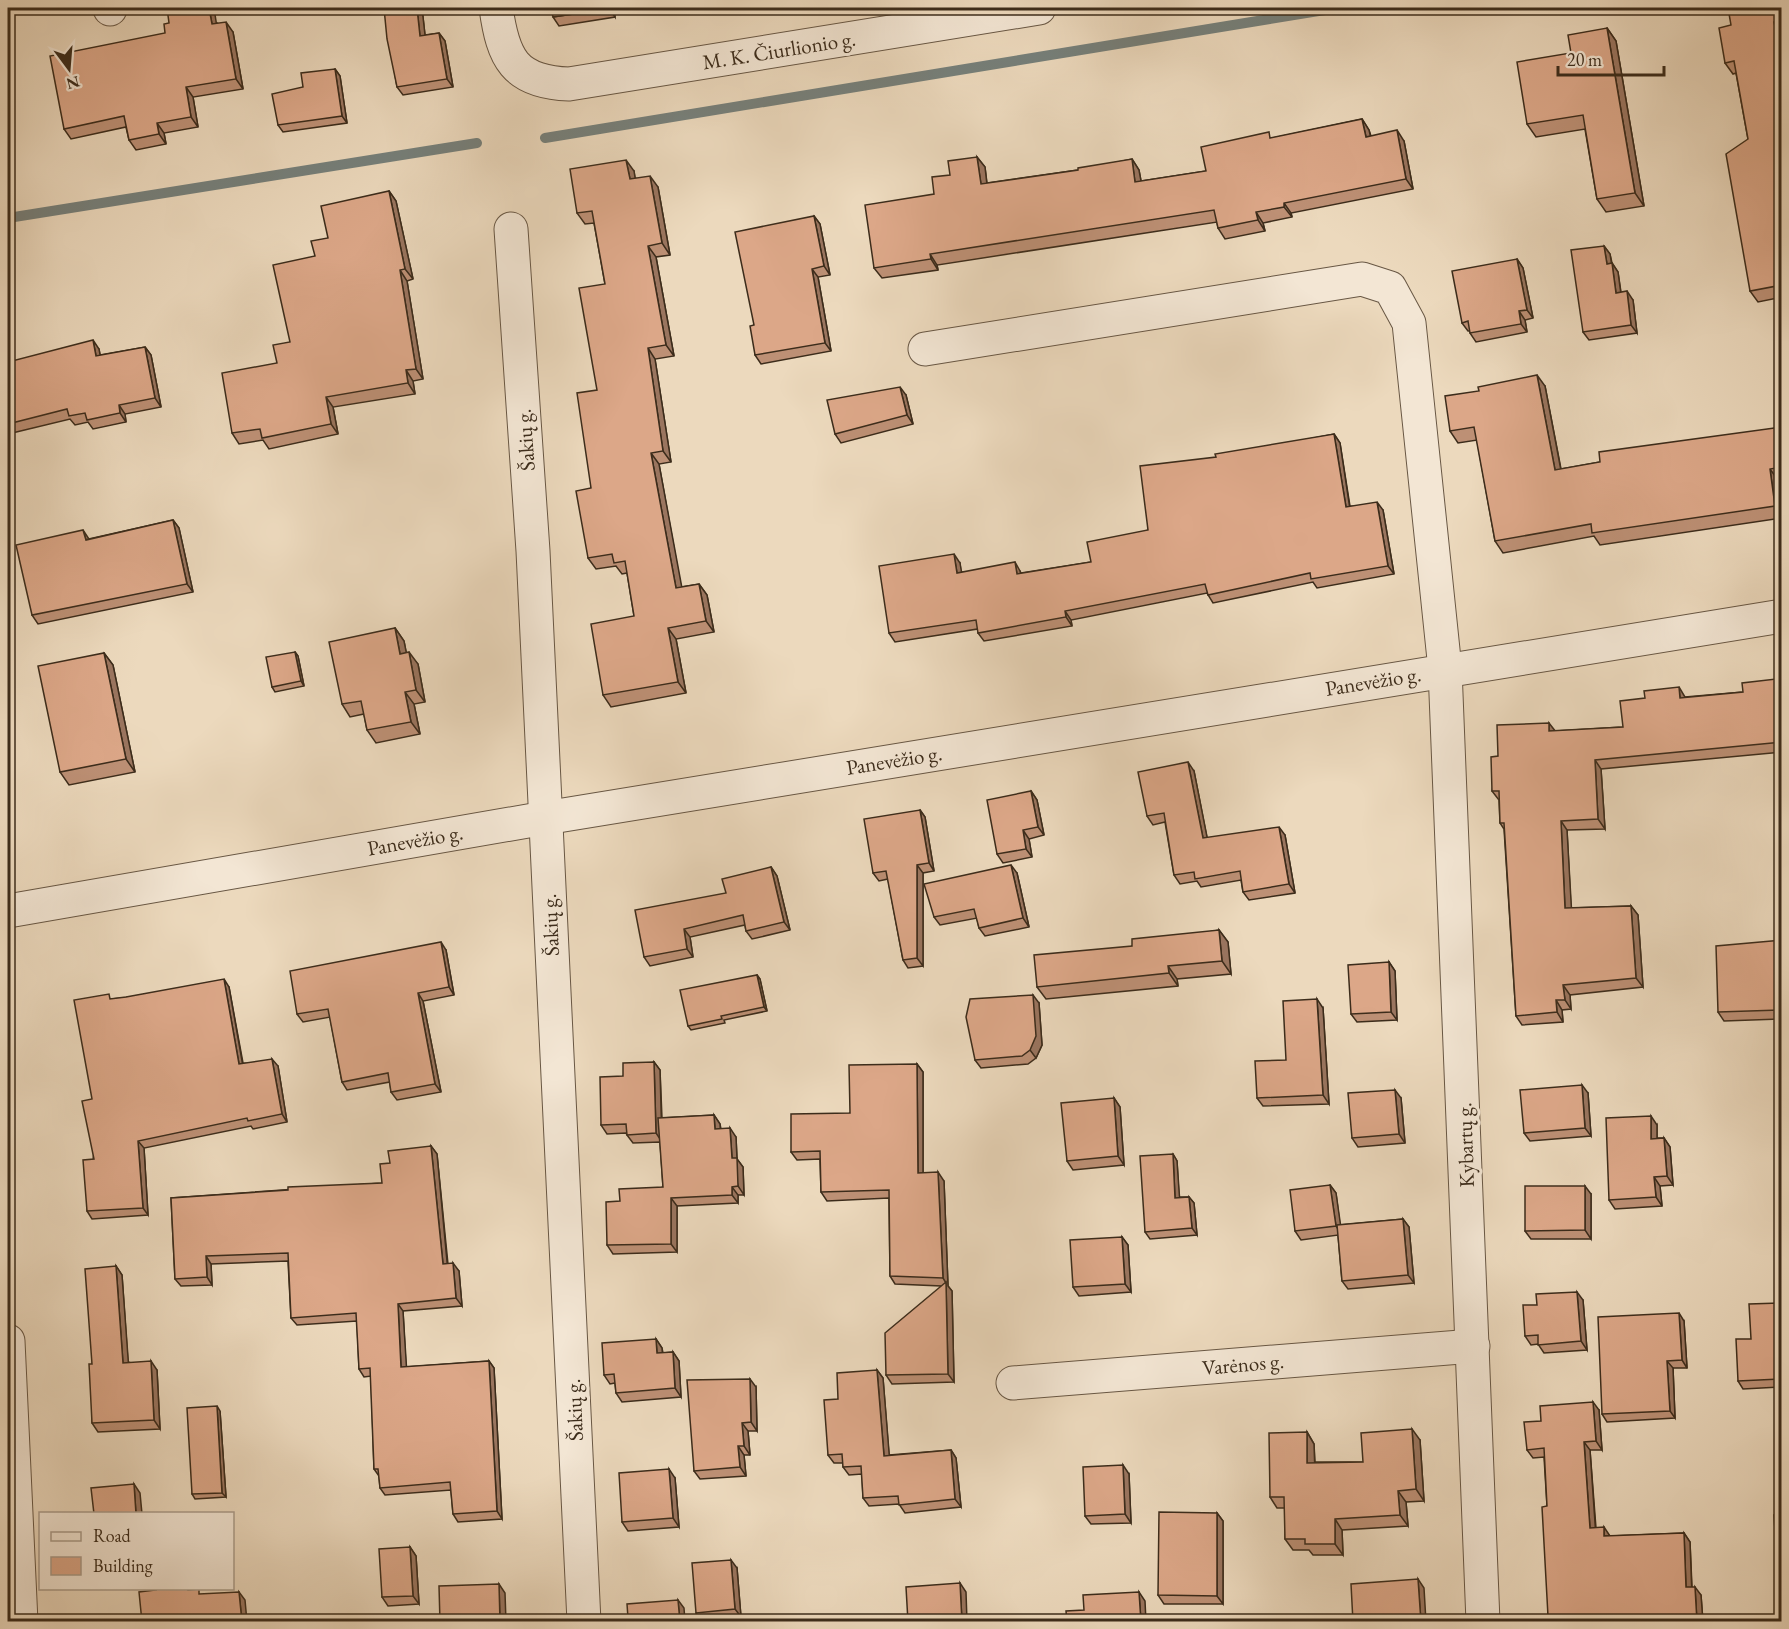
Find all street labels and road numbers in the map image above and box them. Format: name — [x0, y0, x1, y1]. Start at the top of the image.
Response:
street label: M. K. Čiurlionio g. — [700, 25, 858, 75]
street label: Šakių g. — [509, 408, 541, 472]
street label: Panevėžio g. — [1323, 660, 1423, 702]
street label: Panevėžio g. — [844, 739, 944, 781]
street label: Panevėžio g. — [365, 818, 465, 862]
street label: Šakių g. — [535, 893, 565, 957]
street label: Kybartų g. — [1450, 1102, 1480, 1188]
street label: Varėnos g. — [1201, 1347, 1285, 1381]
street label: Šakių g. — [559, 1378, 589, 1442]

